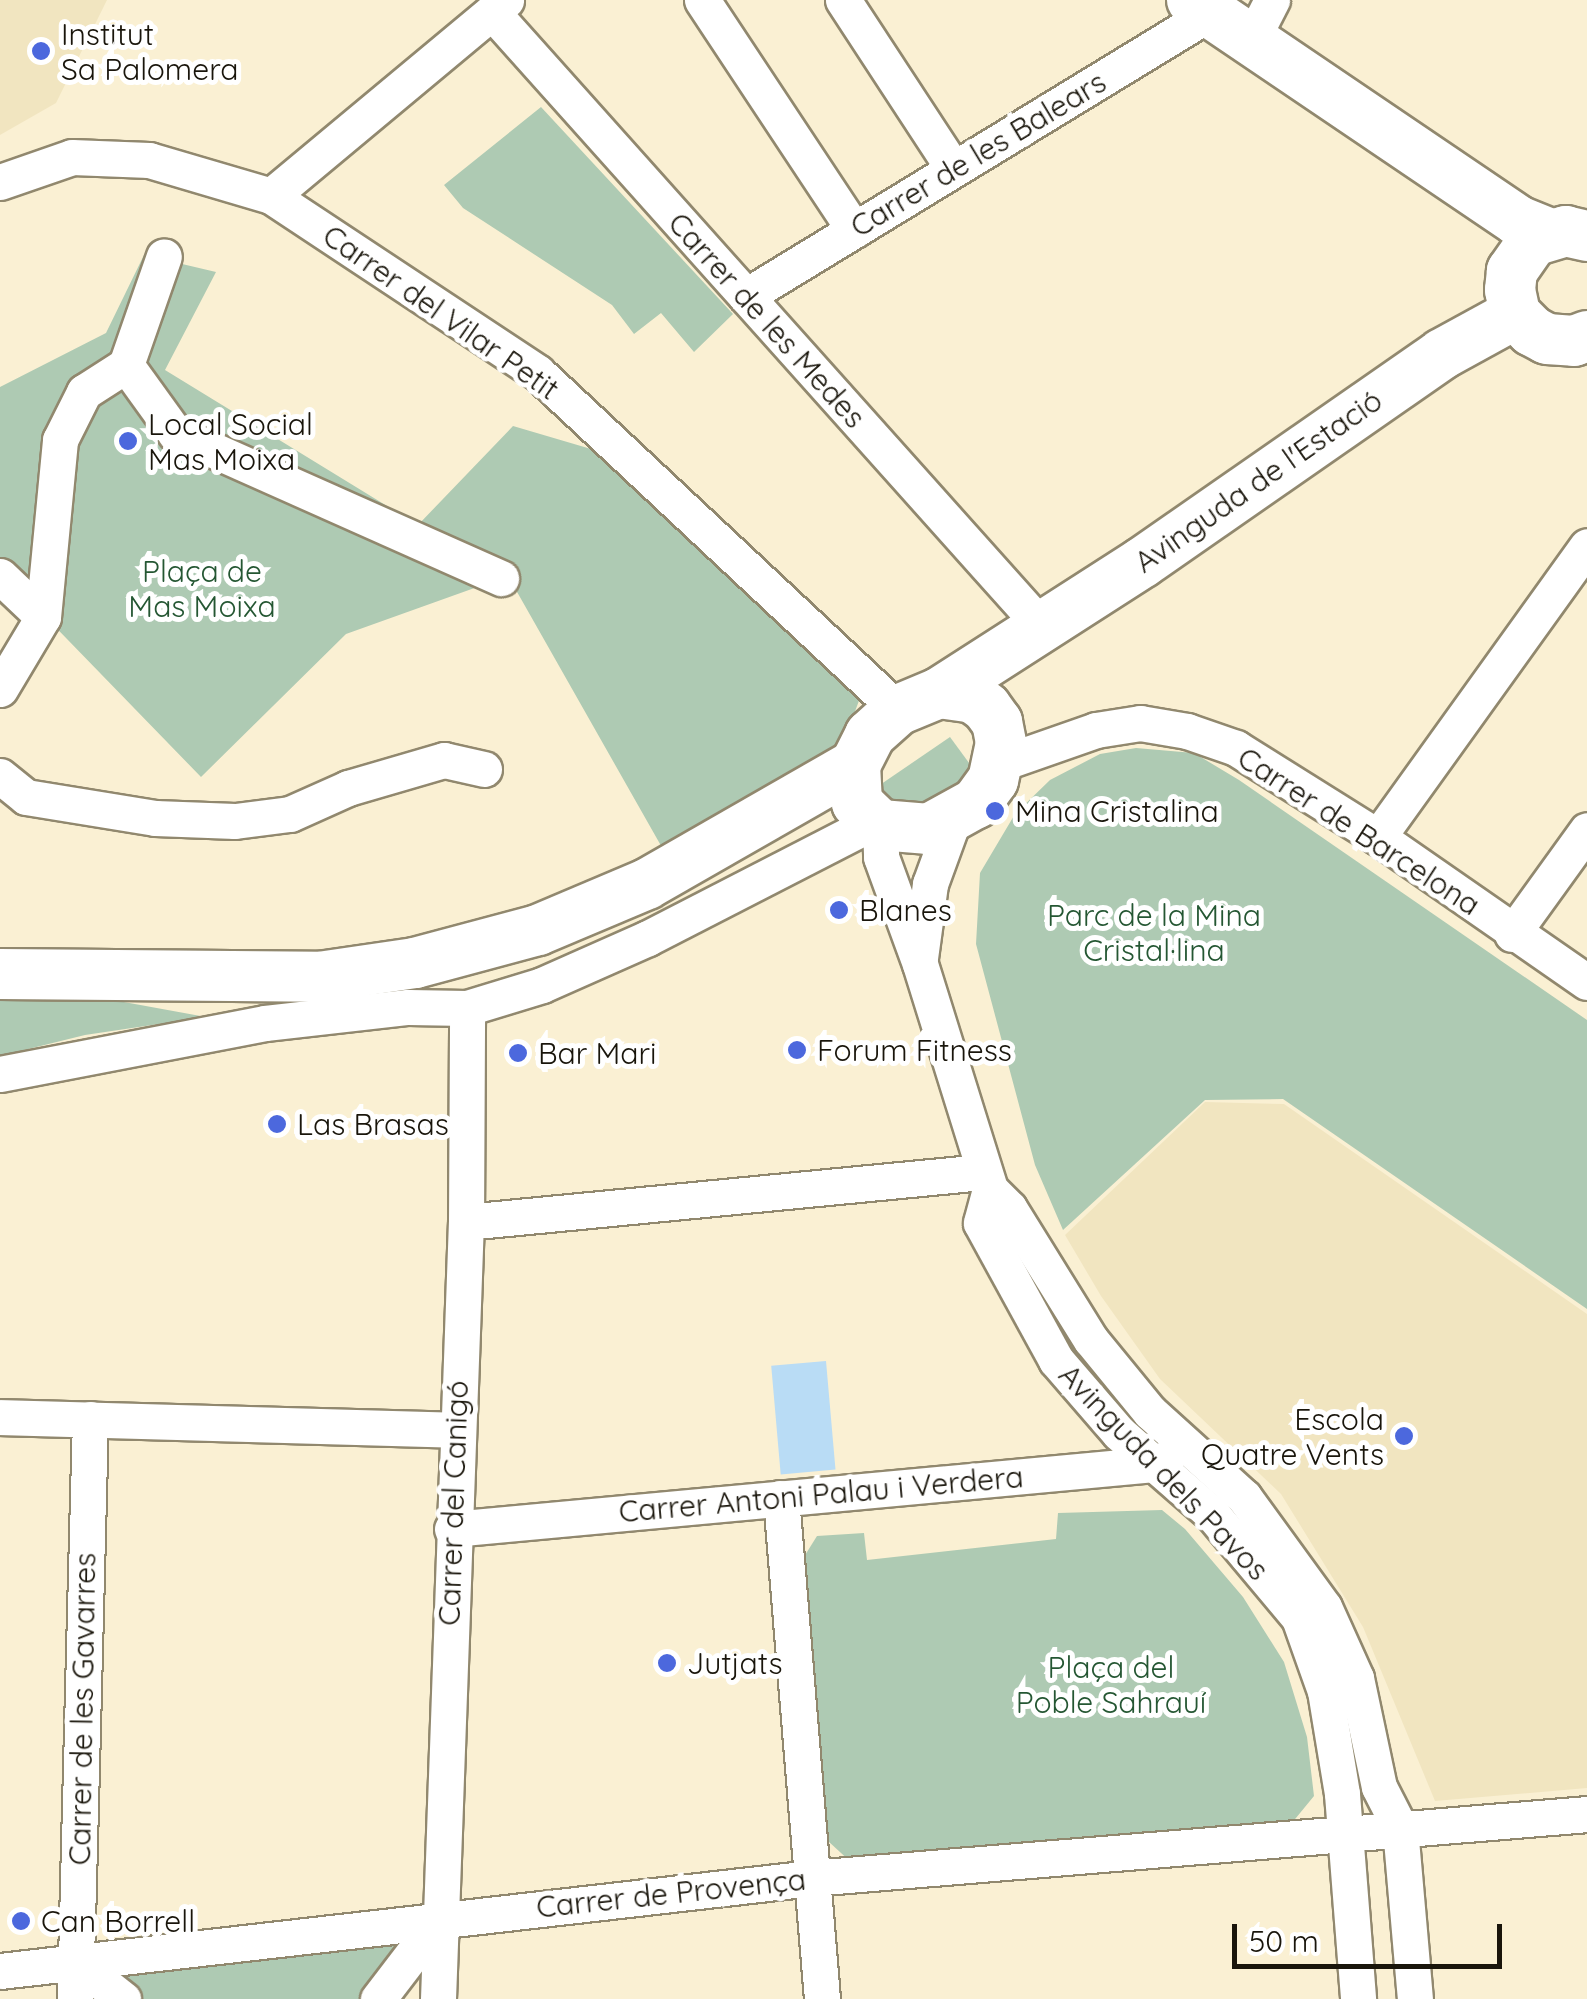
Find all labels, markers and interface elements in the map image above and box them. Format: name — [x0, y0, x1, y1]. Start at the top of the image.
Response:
place label: Institut Sa Palomera — [61, 16, 239, 86]
marker: Institut Sa Palomera — [30, 40, 52, 62]
street label: Carrer de les Balears — [844, 64, 1112, 244]
street label: Carrer de les Medes — [661, 205, 873, 435]
street label: Carrer del Vilar Petit — [316, 217, 566, 407]
street label: Avinguda de l'Estació — [1127, 382, 1389, 580]
place label: Local Social Mas Moixa — [148, 406, 313, 476]
marker: Local Social Mas Moixa — [117, 430, 139, 452]
park label: Plaça de Mas Moixa — [128, 553, 276, 624]
street label: Carrer de Barcelona — [1231, 739, 1487, 923]
place label: Mina Cristalina — [1015, 793, 1219, 829]
marker: Mina Cristalina — [984, 800, 1006, 822]
place label: Blanes — [859, 892, 952, 928]
park label: Parc de la Mina Cristal·lina — [1047, 897, 1261, 968]
marker: Blanes — [828, 899, 850, 921]
place label: Forum Fitness — [817, 1032, 1012, 1068]
place label: Bar Mari — [538, 1035, 656, 1071]
marker: Forum Fitness — [786, 1039, 808, 1061]
marker: Bar Mari — [507, 1042, 529, 1064]
place label: Las Brasas — [297, 1106, 449, 1142]
marker: Las Brasas — [266, 1113, 288, 1135]
street label: Avinguda dels Pavos — [1052, 1357, 1276, 1587]
street label: Carrer del Canigó — [431, 1380, 475, 1626]
place label: Escola Quatre Vents — [1201, 1401, 1384, 1472]
marker: Escola Quatre Vents — [1393, 1425, 1415, 1447]
street label: Carrer Antoni Palau i Verdera — [617, 1458, 1025, 1530]
street label: Carrer de les Gavarres — [61, 1552, 103, 1866]
place label: Jutjats — [687, 1645, 783, 1681]
park label: Plaça del Poble Sahrauí — [1016, 1649, 1206, 1720]
marker: Jutjats — [656, 1652, 678, 1674]
street label: Carrer de Provença — [535, 1861, 807, 1925]
place label: Can Borrell — [41, 1903, 195, 1939]
scale bar — [1237, 1904, 1507, 1966]
marker: Can Borrell — [10, 1910, 32, 1932]
text: 50 m — [1249, 1922, 1319, 1960]

